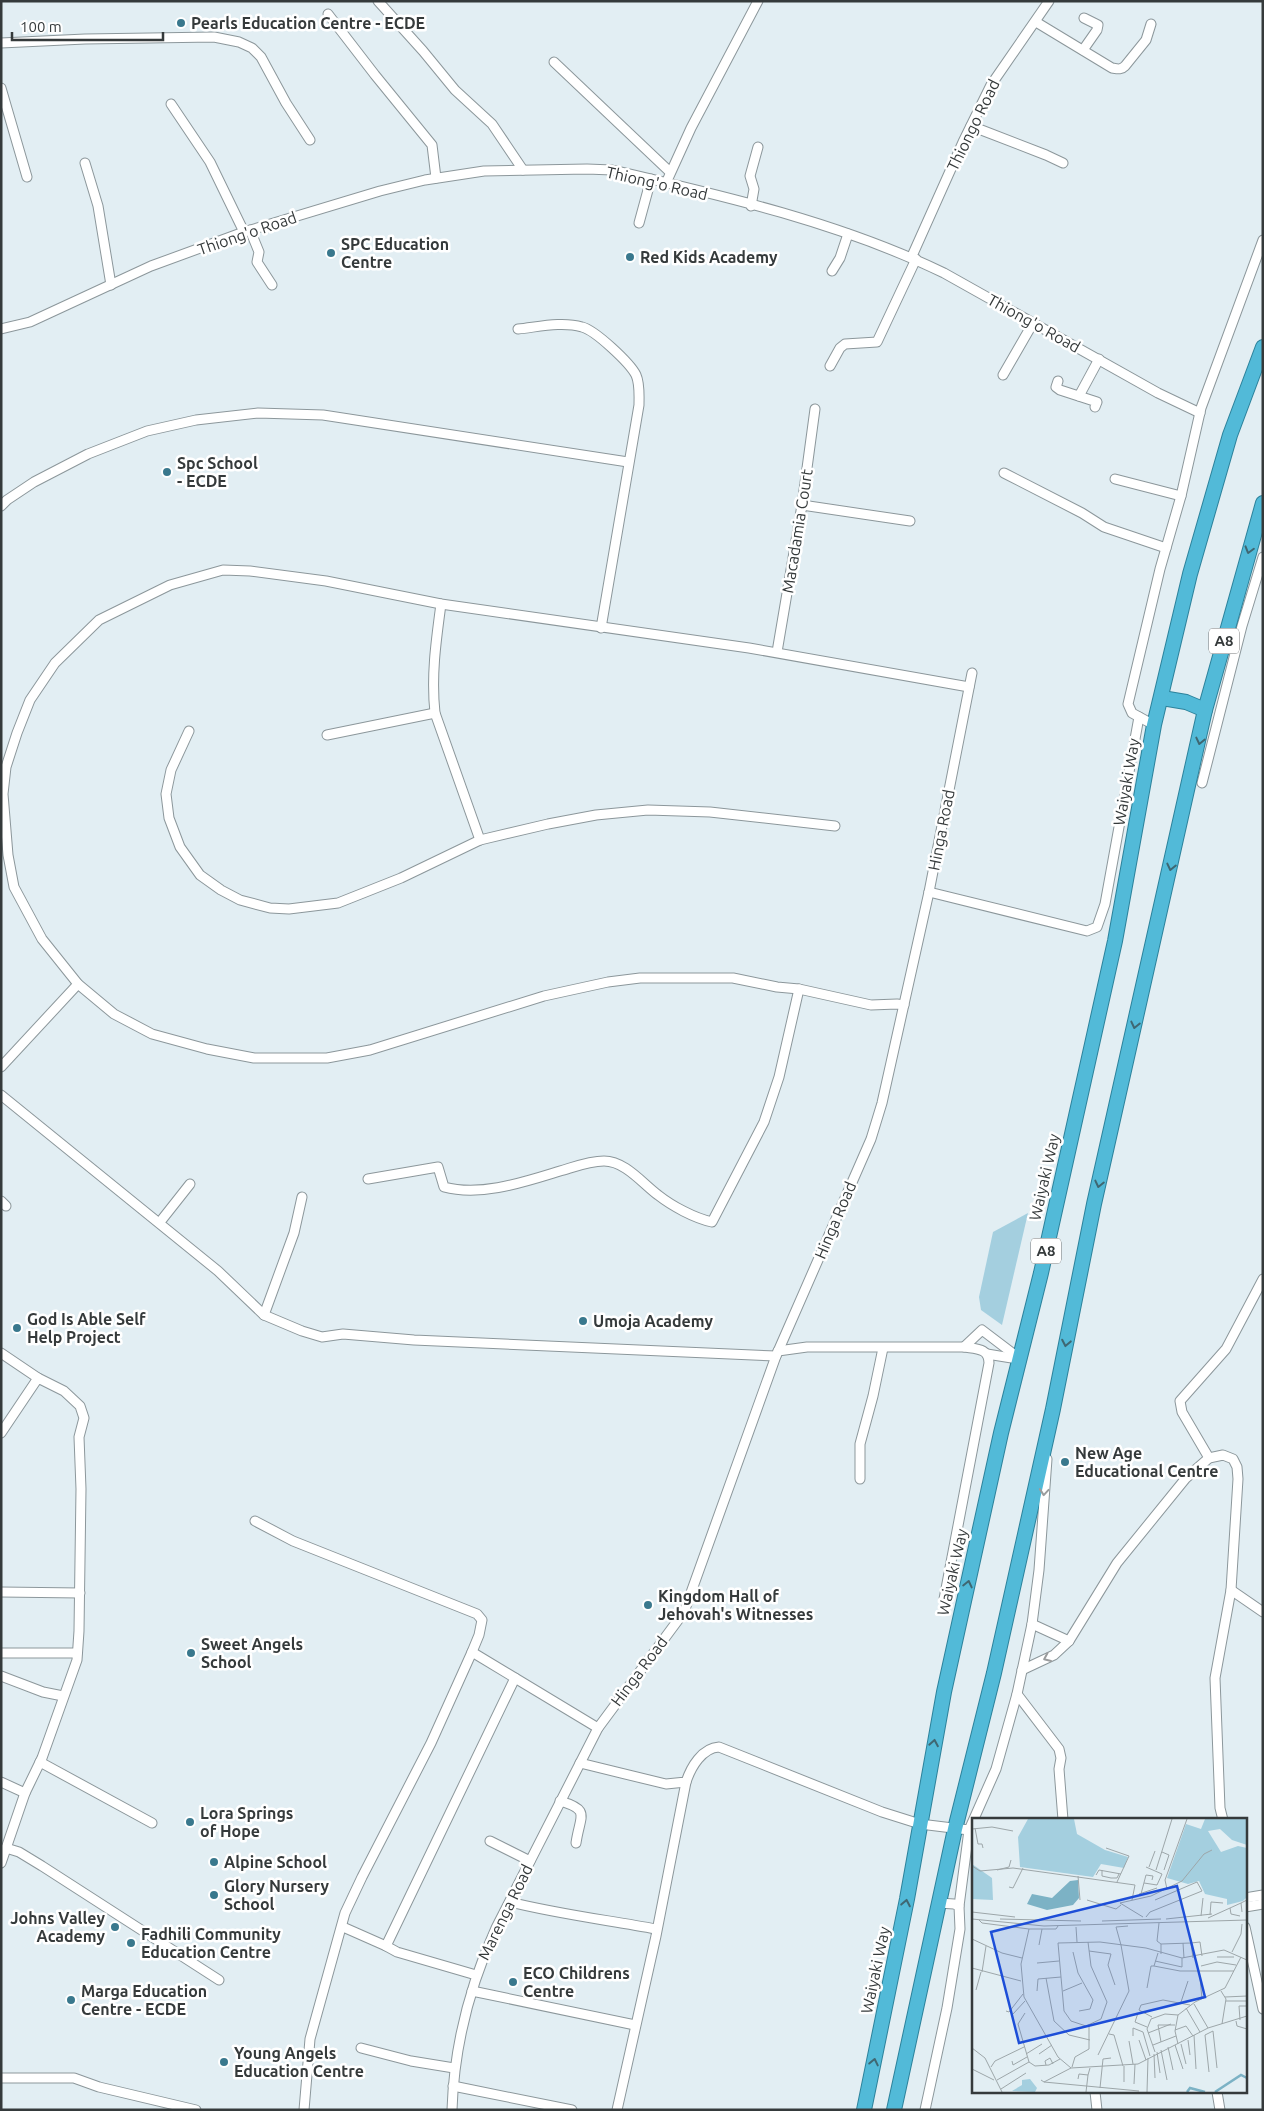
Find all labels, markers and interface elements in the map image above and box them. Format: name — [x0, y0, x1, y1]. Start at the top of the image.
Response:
scale bar — [12, 10, 164, 42]
place label: Pearls Education Centre - ECDE — [191, 14, 425, 32]
marker: Pearls Education Centre - ECDE — [175, 17, 187, 29]
text: 100 m — [20, 18, 62, 35]
street label: Thiongo Road — [943, 76, 1003, 174]
street label: Thiong'o Road — [605, 163, 709, 203]
street label: Thiong'o Road — [195, 208, 299, 258]
place label: SPC Education Centre — [341, 235, 449, 271]
marker: SPC Education Centre — [325, 247, 337, 259]
place label: Red Kids Academy — [640, 248, 778, 266]
marker: Red Kids Academy — [624, 251, 636, 263]
street label: Thiong'o Road — [984, 290, 1084, 356]
place label: Spc School - ECDE — [177, 454, 258, 490]
marker: Spc School - ECDE — [161, 466, 173, 478]
street label: Macadamia Court — [778, 467, 816, 594]
one-way arrow — [1245, 545, 1255, 553]
road number: A8 — [1209, 628, 1239, 654]
one-way arrow — [1195, 736, 1206, 745]
street label: Waiyaki Way — [1109, 737, 1143, 827]
street label: Hinga Road — [924, 788, 958, 872]
one-way arrow — [1166, 863, 1177, 871]
one-way arrow — [1130, 1021, 1141, 1030]
street label: Waiyaki Way — [1025, 1132, 1063, 1222]
street label: Hinga Road — [811, 1179, 859, 1261]
one-way arrow — [1094, 1179, 1105, 1188]
road number: A8 — [1031, 1238, 1061, 1264]
place label: God Is Able Self Help Project — [27, 1310, 146, 1346]
place label: Umoja Academy — [593, 1312, 714, 1330]
marker: Umoja Academy — [577, 1315, 589, 1327]
marker: God Is Able Self Help Project — [11, 1322, 23, 1334]
one-way arrow — [1061, 1339, 1072, 1347]
place label: New Age Educational Centre — [1075, 1444, 1218, 1480]
marker: New Age Educational Centre — [1059, 1456, 1071, 1468]
one-way arrow — [1039, 1489, 1050, 1497]
street label: Waiyaki Way — [933, 1527, 971, 1617]
one-way arrow — [962, 1579, 973, 1588]
place label: Kingdom Hall of Jehovah's Witnesses — [658, 1587, 813, 1623]
marker: Kingdom Hall of Jehovah's Witnesses — [642, 1599, 654, 1611]
street label: Hinga Road — [607, 1633, 671, 1709]
place label: Sweet Angels School — [201, 1635, 303, 1671]
marker: Sweet Angels School — [185, 1647, 197, 1659]
one-way arrow — [1043, 1651, 1052, 1662]
one-way arrow — [929, 1738, 939, 1747]
place label: Lora Springs of Hope — [200, 1804, 293, 1840]
marker: Lora Springs of Hope — [184, 1816, 196, 1828]
inset map — [972, 1818, 1246, 2094]
place label: Alpine School — [224, 1853, 327, 1871]
marker: Alpine School — [208, 1856, 220, 1868]
street label: Marenga Road — [474, 1861, 536, 1963]
place label: Glory Nursery School — [224, 1877, 330, 1913]
marker: Glory Nursery School — [208, 1889, 220, 1901]
one-way arrow — [901, 1898, 911, 1907]
place label: Johns Valley Academy — [10, 1909, 105, 1945]
marker: Johns Valley Academy — [109, 1921, 121, 1933]
place label: Fadhili Community Education Centre — [141, 1925, 281, 1961]
street label: Waiyaki Way — [857, 1925, 893, 2015]
marker: Fadhili Community Education Centre — [125, 1937, 137, 1949]
place label: ECO Childrens Centre — [523, 1964, 630, 2000]
marker: ECO Childrens Centre — [507, 1976, 519, 1988]
place label: Marga Education Centre - ECDE — [81, 1982, 207, 2018]
marker: Marga Education Centre - ECDE — [65, 1994, 77, 2006]
place label: Young Angels Education Centre — [234, 2044, 364, 2080]
marker: Young Angels Education Centre — [218, 2056, 230, 2068]
one-way arrow — [868, 2058, 878, 2066]

